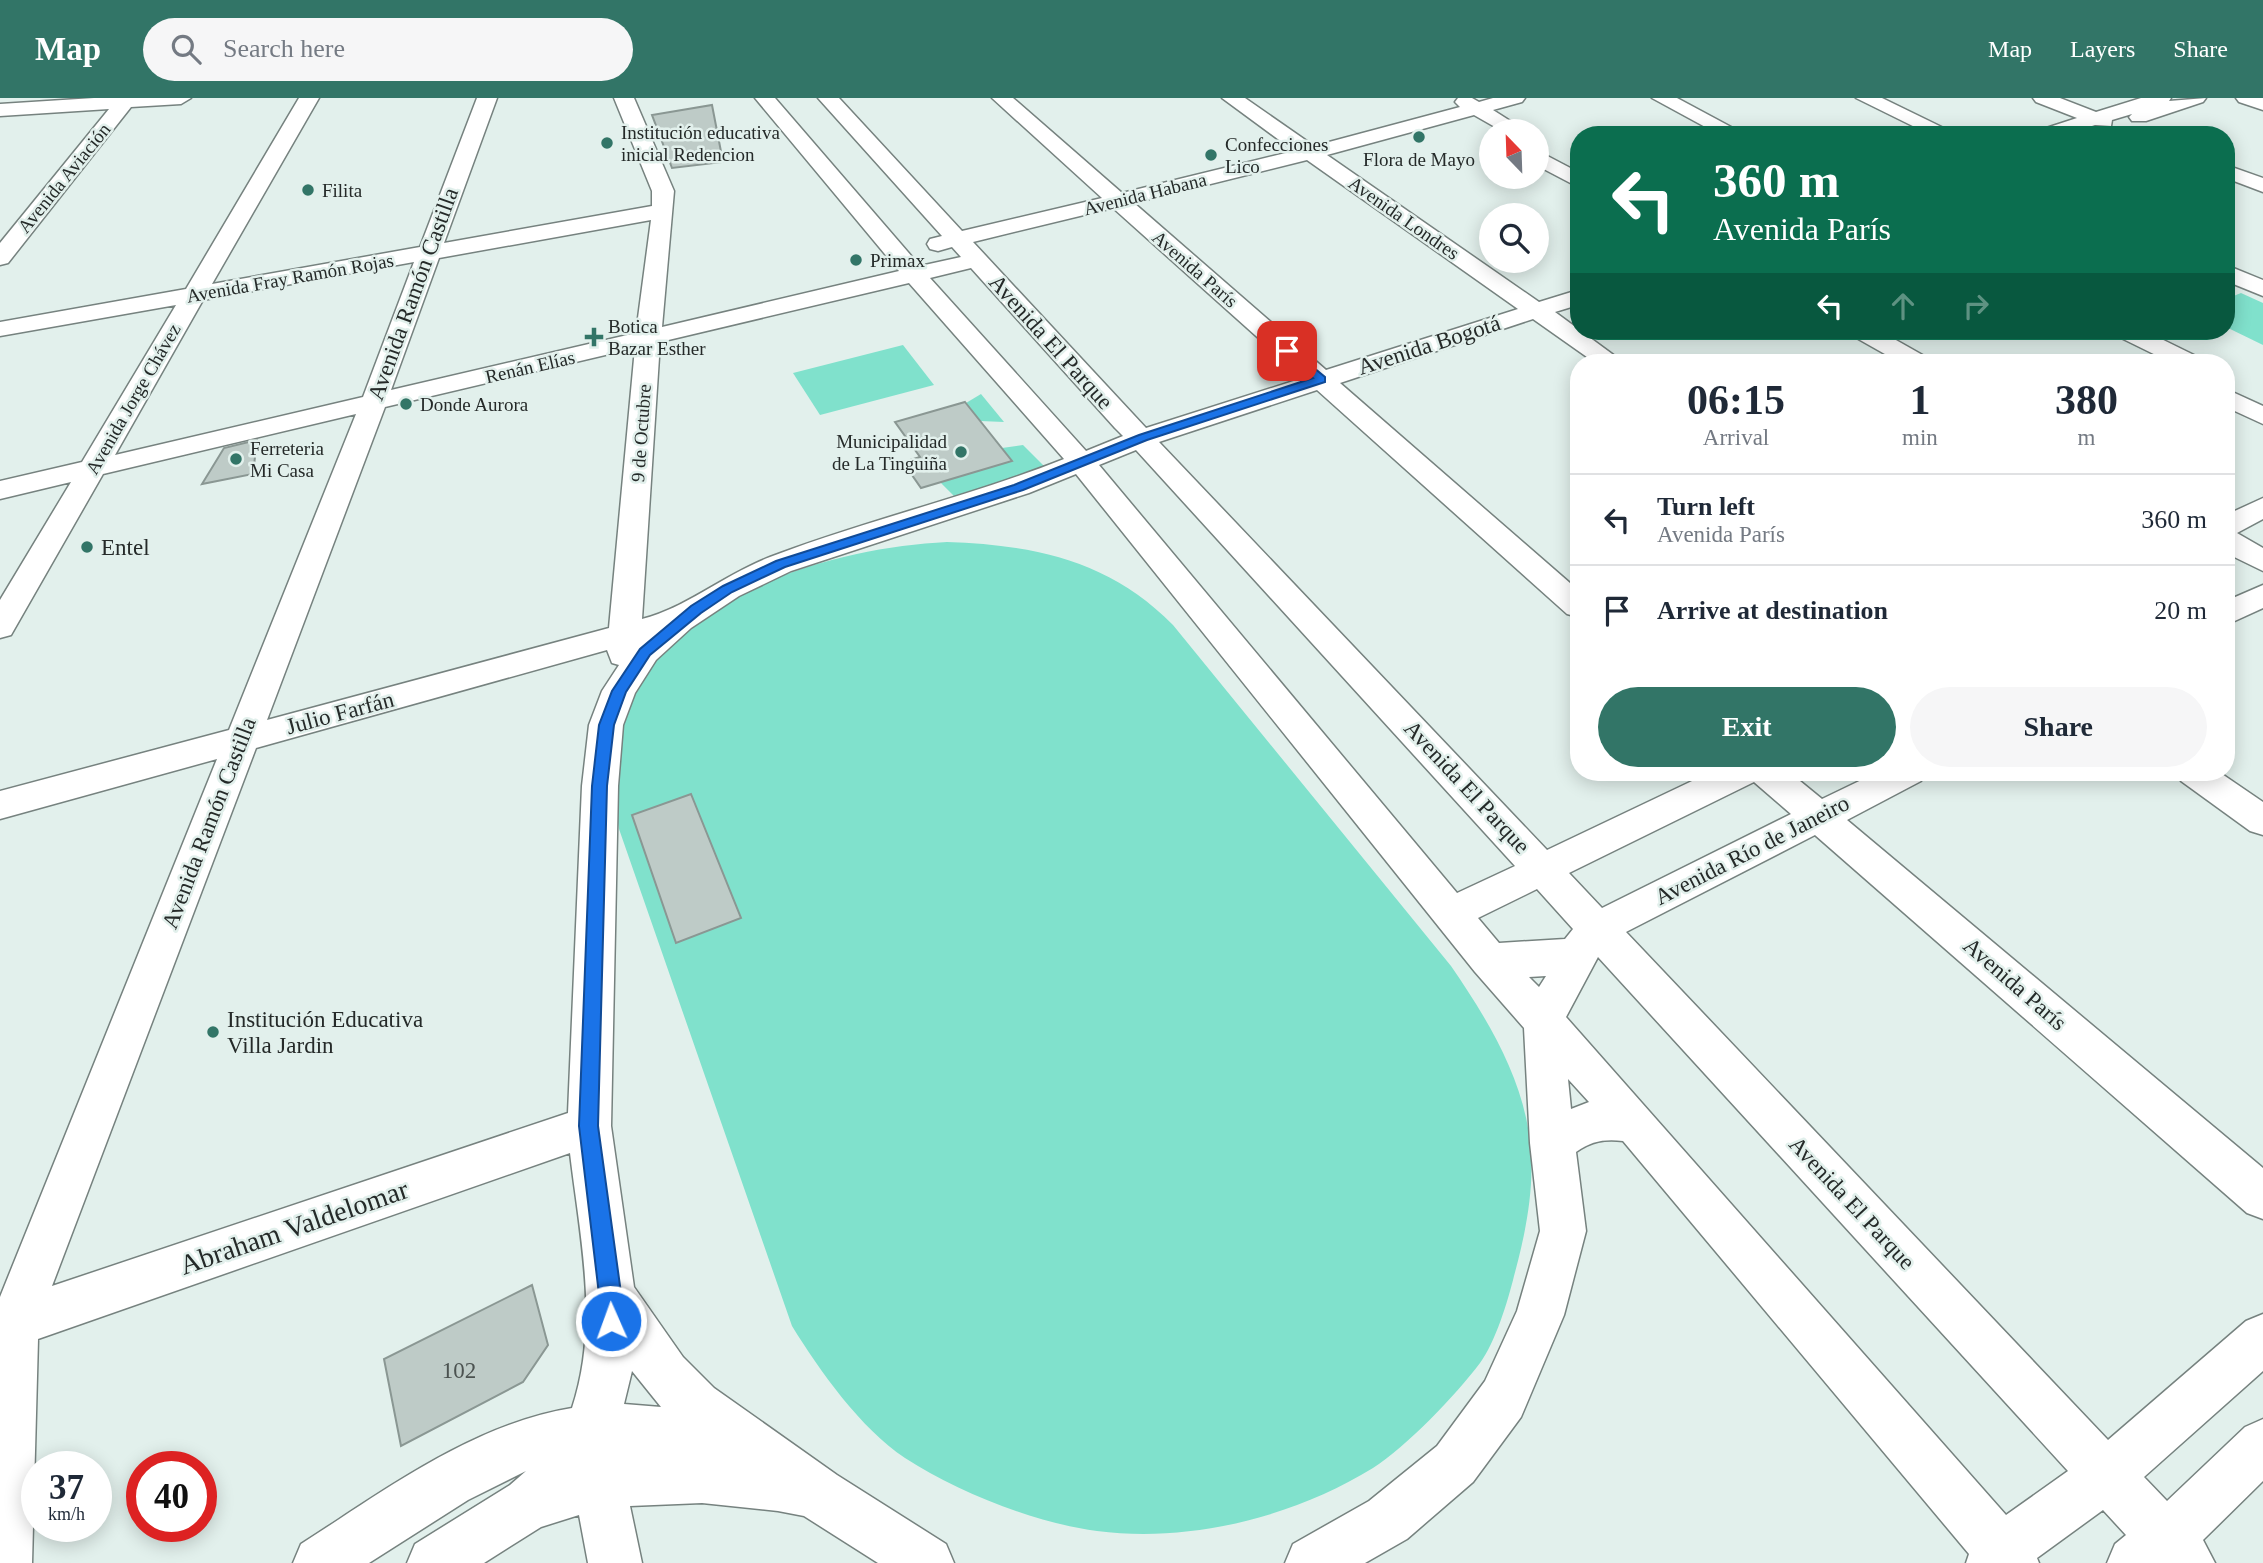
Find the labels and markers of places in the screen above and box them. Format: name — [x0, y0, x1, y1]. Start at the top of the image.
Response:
place label: Institución educativa inicial Redencion — [621, 122, 780, 165]
marker: Flora de Mayo — [1411, 129, 1427, 145]
place label: Confecciones Lico — [1225, 134, 1328, 177]
marker: Institución educativa inicial Redencion — [599, 135, 615, 151]
marker: Confecciones Lico — [1203, 147, 1219, 163]
place label: Flora de Mayo — [1363, 149, 1475, 170]
place label: Filita — [322, 180, 363, 201]
marker: Filita — [300, 182, 316, 198]
place label: Primax — [870, 250, 925, 271]
marker: Primax — [848, 252, 864, 268]
place label: Botica Bazar Esther — [608, 316, 706, 359]
pin — [1257, 321, 1317, 381]
marker: Botica Bazar Esther — [586, 329, 602, 345]
place label: Donde Aurora — [420, 394, 529, 415]
marker: Donde Aurora — [398, 396, 414, 412]
place label: Municipalidad de La Tinguiña — [832, 431, 948, 474]
place label: Ferreteria Mi Casa — [250, 438, 324, 481]
marker: Municipalidad de La Tinguiña — [953, 444, 969, 460]
marker: Ferreteria Mi Casa — [228, 451, 244, 467]
place label: Entel — [101, 535, 150, 560]
marker: Entel — [79, 539, 95, 555]
place label: Institución Educativa Villa Jardin — [227, 1007, 423, 1058]
marker: Institución Educativa Villa Jardin — [205, 1024, 221, 1040]

